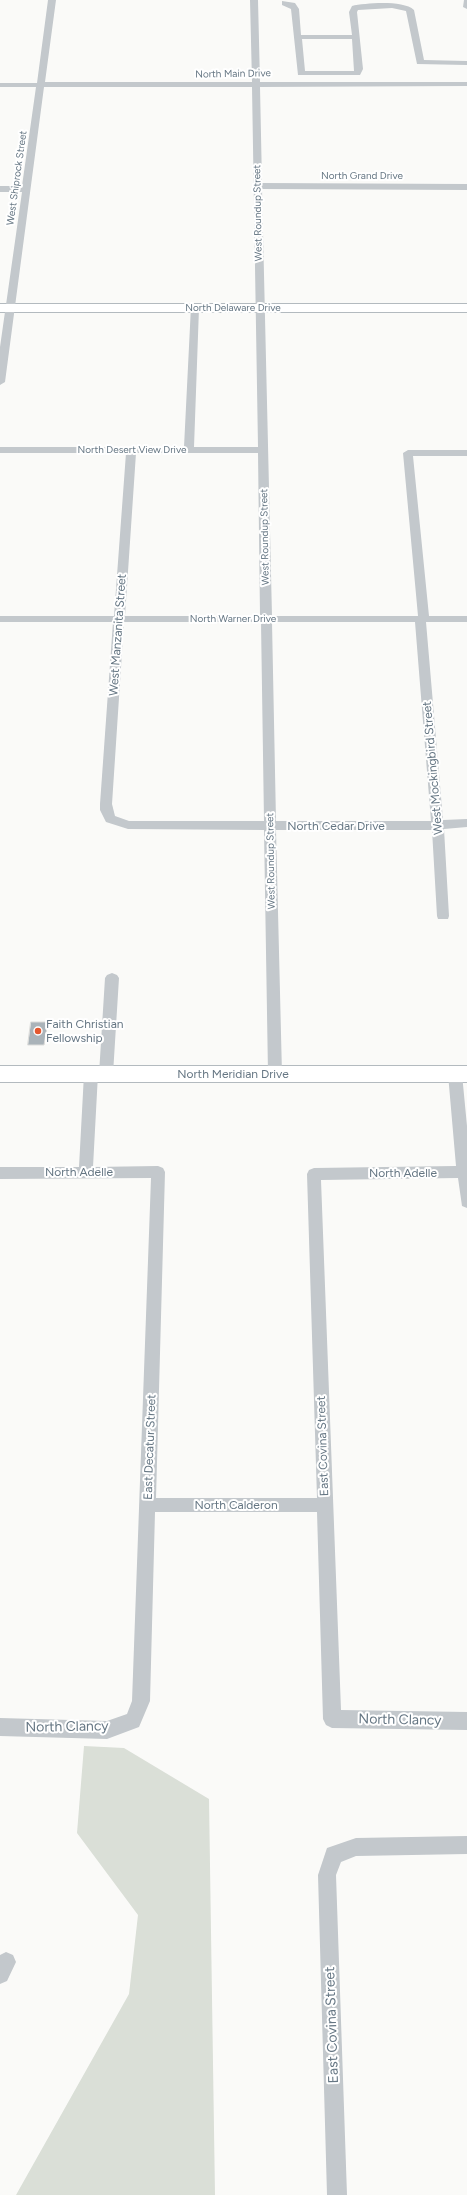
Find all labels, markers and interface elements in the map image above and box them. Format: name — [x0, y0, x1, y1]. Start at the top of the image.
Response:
street label: North Main Drive — [195, 67, 271, 81]
street label: West Shiprock Street — [4, 130, 30, 226]
street label: West Roundup Street — [251, 165, 265, 261]
street label: North Grand Drive — [321, 170, 403, 182]
street label: North Delaware Drive — [185, 302, 281, 314]
street label: North Desert View Drive — [78, 444, 186, 456]
street label: West Roundup Street — [258, 489, 272, 585]
street label: West Manzanita Street — [107, 573, 129, 697]
street label: North Warner Drive — [190, 613, 276, 625]
street label: West Mockingbird Street — [420, 701, 446, 835]
street label: West Roundup Street — [264, 813, 278, 909]
street label: North Cedar Drive — [287, 819, 385, 833]
place label: Faith Christian Fellowship — [46, 1017, 123, 1045]
marker: Faith Christian Fellowship — [33, 1026, 43, 1036]
street label: North Meridian Drive — [177, 1067, 289, 1081]
street label: North Adelle — [45, 1165, 113, 1179]
street label: North Adelle — [369, 1166, 437, 1180]
street label: East Decatur Street — [141, 1394, 159, 1500]
street label: East Covina Street — [314, 1396, 332, 1496]
street label: North Calderon — [194, 1498, 278, 1512]
street label: North Clancy — [358, 1711, 442, 1729]
street label: North Clancy — [25, 1718, 109, 1736]
street label: East Covina Street — [322, 1966, 342, 2084]

